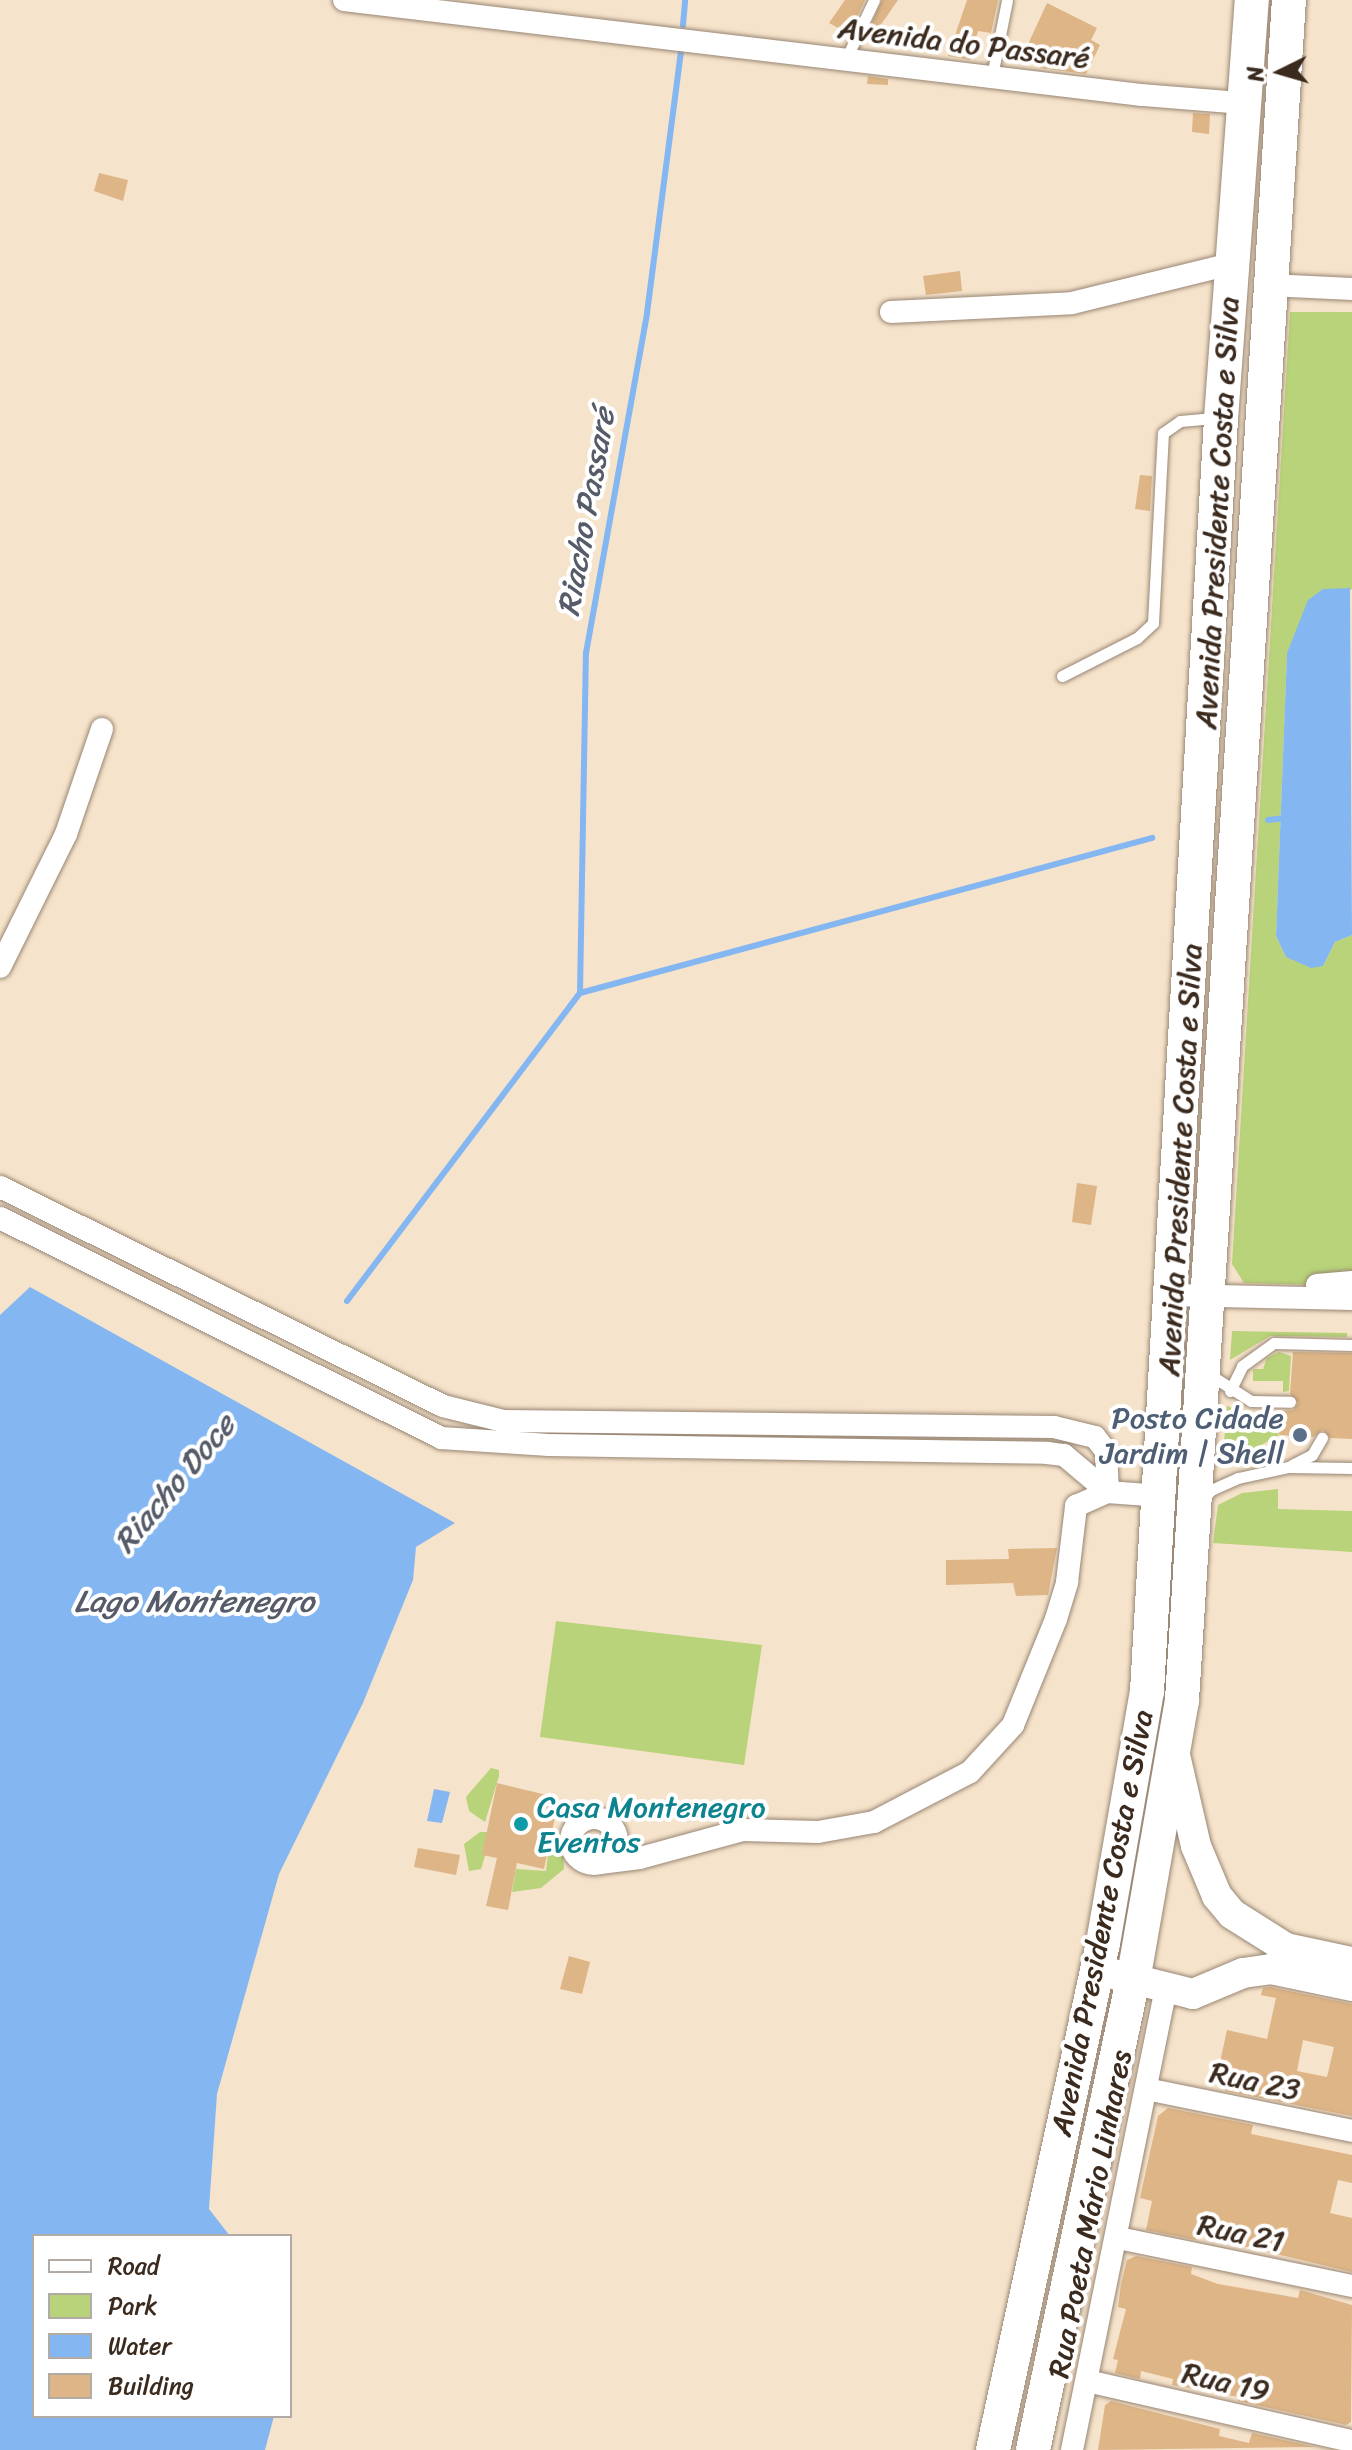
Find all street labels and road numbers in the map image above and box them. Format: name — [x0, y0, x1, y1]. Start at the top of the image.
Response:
street label: Avenida do Passaré — [835, 10, 1093, 76]
street label: Avenida Presidente Costa e Silva — [1188, 295, 1246, 731]
street label: Avenida Presidente Costa e Silva — [1151, 942, 1209, 1378]
street label: Avenida Presidente Costa e Silva — [1043, 1706, 1161, 2140]
street label: Rua Poeta Mário Linhares — [1040, 2046, 1140, 2382]
street label: Rua 23 — [1207, 2054, 1303, 2108]
street label: Rua 21 — [1195, 2206, 1287, 2260]
street label: Rua 19 — [1179, 2355, 1273, 2409]

